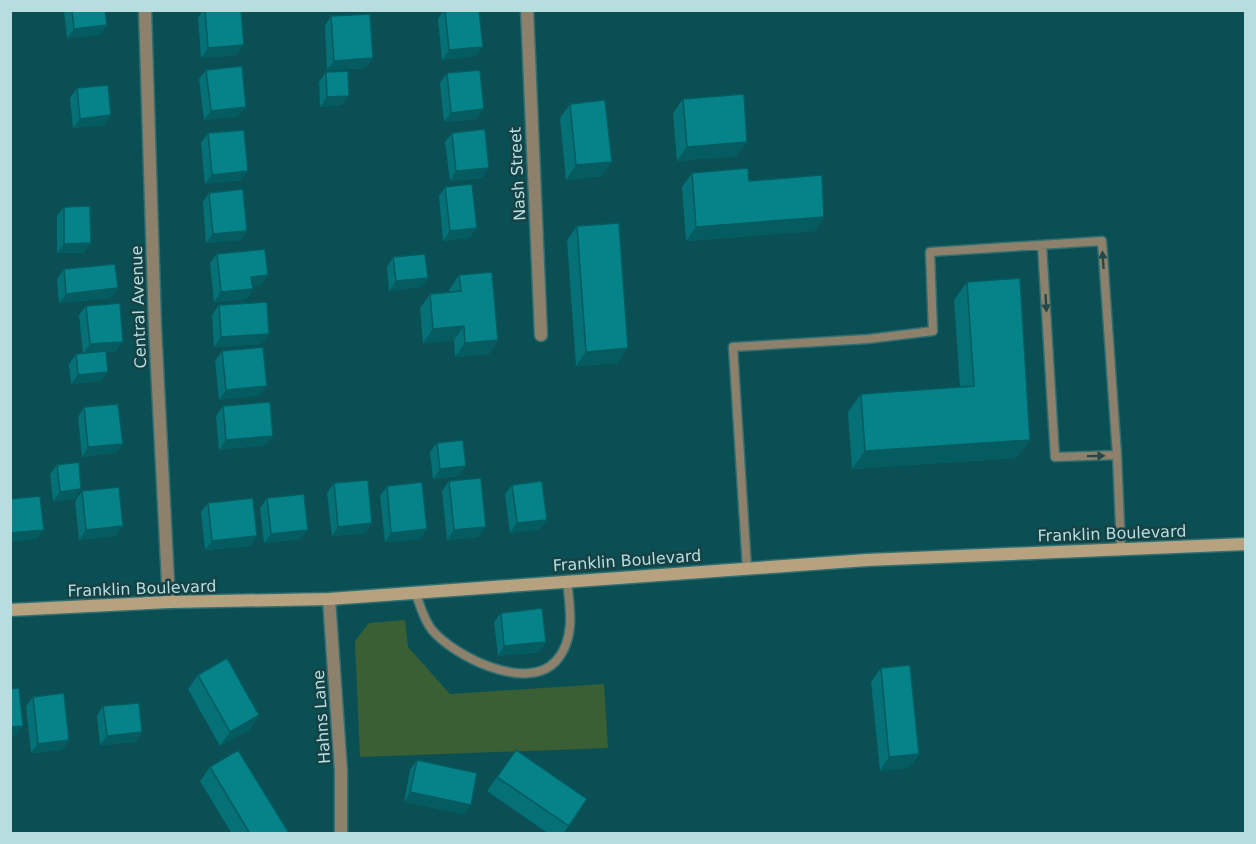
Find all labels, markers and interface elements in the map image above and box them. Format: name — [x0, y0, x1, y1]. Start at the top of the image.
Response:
street label: Nash Street — [506, 127, 529, 221]
street label: Central Avenue — [127, 245, 150, 369]
one-way arrow — [1098, 251, 1108, 270]
one-way arrow — [1041, 294, 1051, 313]
one-way arrow — [1087, 451, 1106, 461]
street label: Franklin Boulevard — [1037, 521, 1187, 546]
street label: Franklin Boulevard — [552, 546, 702, 575]
street label: Franklin Boulevard — [67, 576, 217, 601]
street label: Hahns Lane — [309, 669, 334, 765]

